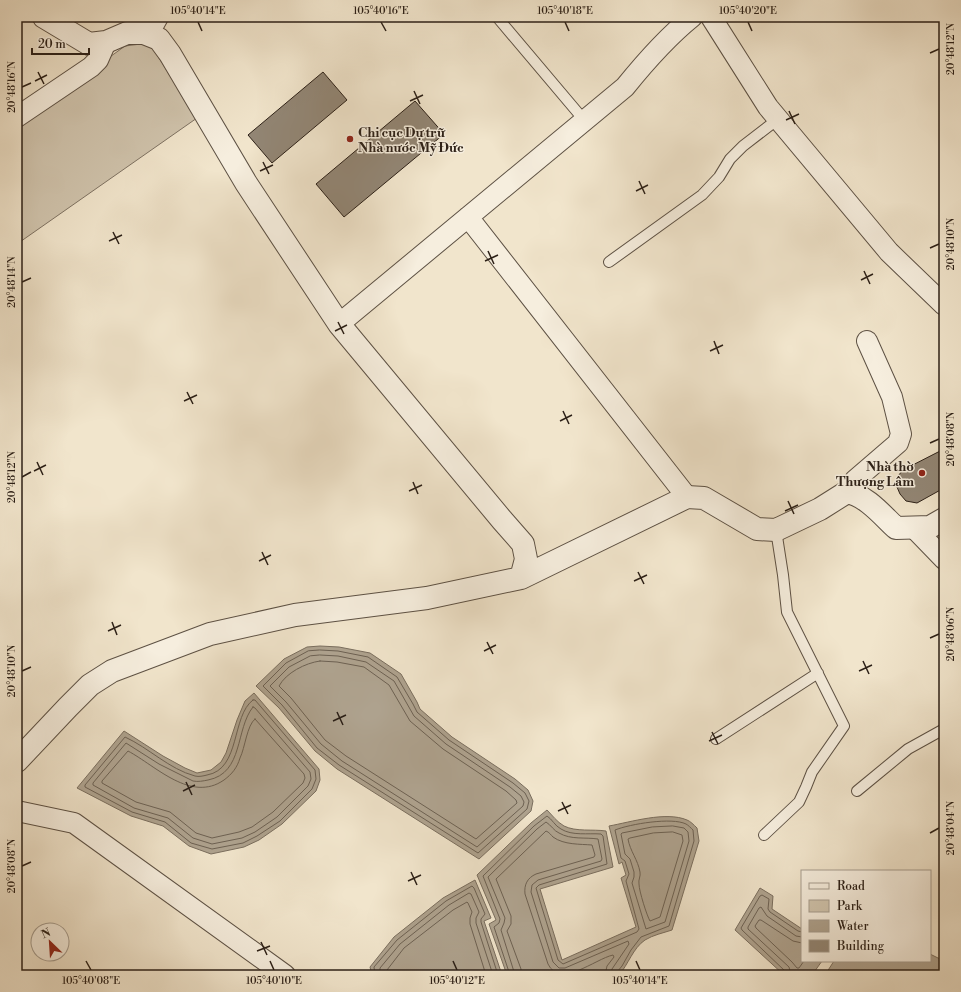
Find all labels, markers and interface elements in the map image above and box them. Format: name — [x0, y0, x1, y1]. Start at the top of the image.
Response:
text: 105°40'14"E — [170, 5, 226, 17]
text: 105°40'16"E — [353, 5, 409, 17]
text: 105°40'18"E — [537, 5, 593, 17]
text: 105°40'20"E — [719, 5, 777, 17]
text: 20°48'12"N — [945, 23, 957, 75]
scale bar — [32, 30, 89, 56]
text: 20 m — [38, 37, 66, 52]
text: 20°48'16"N — [6, 61, 18, 113]
place label: Chi cục Dự trữ Nhà nước Mỹ Đức — [358, 125, 464, 156]
marker: Chi cục Dự trữ Nhà nước Mỹ Đức — [345, 134, 355, 144]
text: 20°48'10"N — [945, 217, 957, 270]
text: 20°48'14"N — [6, 256, 18, 308]
text: 20°48'08"N — [945, 411, 957, 466]
text: 20°48'12"N — [6, 451, 18, 503]
place label: Nhà thờ Thượng Lâm — [836, 459, 914, 490]
marker: Nhà thờ Thượng Lâm — [917, 468, 927, 478]
text: 20°48'06"N — [945, 606, 957, 661]
text: 20°48'10"N — [6, 644, 18, 697]
text: 20°48'04"N — [945, 800, 957, 855]
text: 20°48'08"N — [6, 838, 18, 893]
legend — [801, 870, 931, 962]
text: Road — [837, 879, 865, 894]
text: Park — [837, 899, 863, 914]
text: Water — [836, 919, 869, 934]
north arrow — [30, 922, 70, 962]
text: N — [39, 926, 53, 942]
text: Building — [836, 939, 885, 954]
text: 105°40'08"E — [62, 975, 120, 987]
text: 105°40'10"E — [246, 975, 302, 987]
text: 105°40'12"E — [429, 975, 485, 987]
text: 105°40'14"E — [612, 975, 668, 987]

